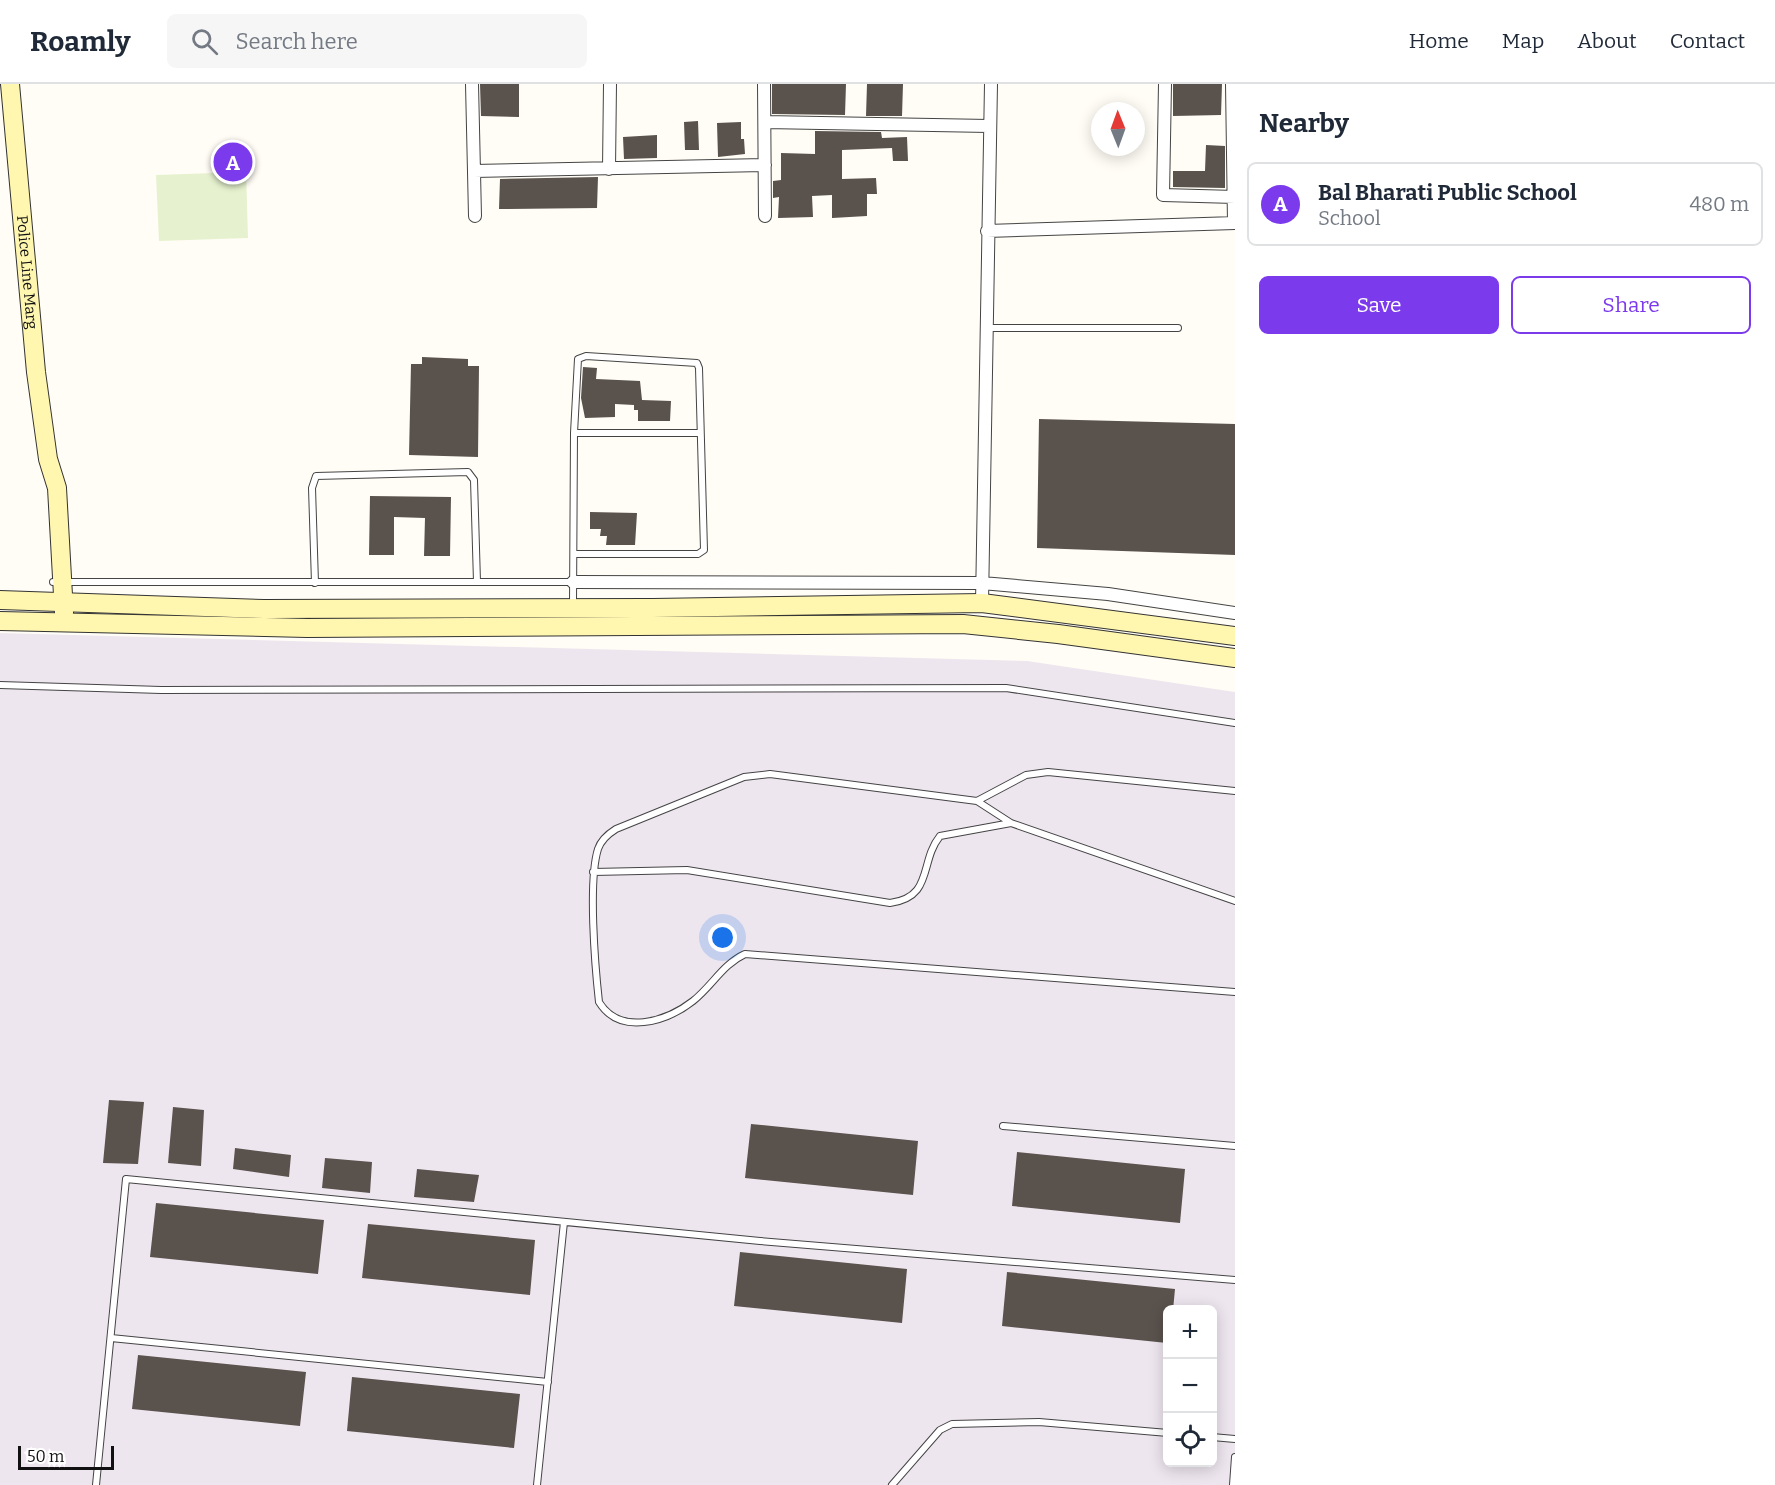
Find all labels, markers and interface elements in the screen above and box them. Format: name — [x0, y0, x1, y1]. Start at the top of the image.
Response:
search box — [167, 14, 587, 68]
text: Roamly — [30, 25, 131, 58]
icon: search — [188, 25, 221, 58]
text: Search here — [236, 28, 358, 55]
text: Home — [1409, 28, 1469, 54]
text: Map — [1502, 28, 1544, 54]
text: About — [1577, 28, 1637, 54]
text: Contact — [1670, 28, 1745, 54]
north arrow — [1091, 102, 1145, 156]
text: Nearby — [1259, 108, 1349, 139]
pin: A — [214, 140, 252, 184]
text: Bal Bharati Public School — [1318, 179, 1577, 206]
text: A — [1273, 192, 1288, 216]
text: 480 m — [1689, 192, 1749, 216]
text: School — [1318, 206, 1381, 230]
street label: Police Line Marg — [13, 215, 41, 330]
button: Save — [1259, 276, 1499, 334]
button: Share — [1511, 276, 1751, 334]
your location — [708, 923, 737, 952]
map controls — [1163, 1305, 1217, 1467]
button: + — [1163, 1305, 1217, 1359]
button: − — [1163, 1359, 1217, 1413]
button: locate — [1163, 1413, 1217, 1467]
scale bar — [18, 1443, 114, 1470]
text: 50 m — [27, 1447, 64, 1466]

